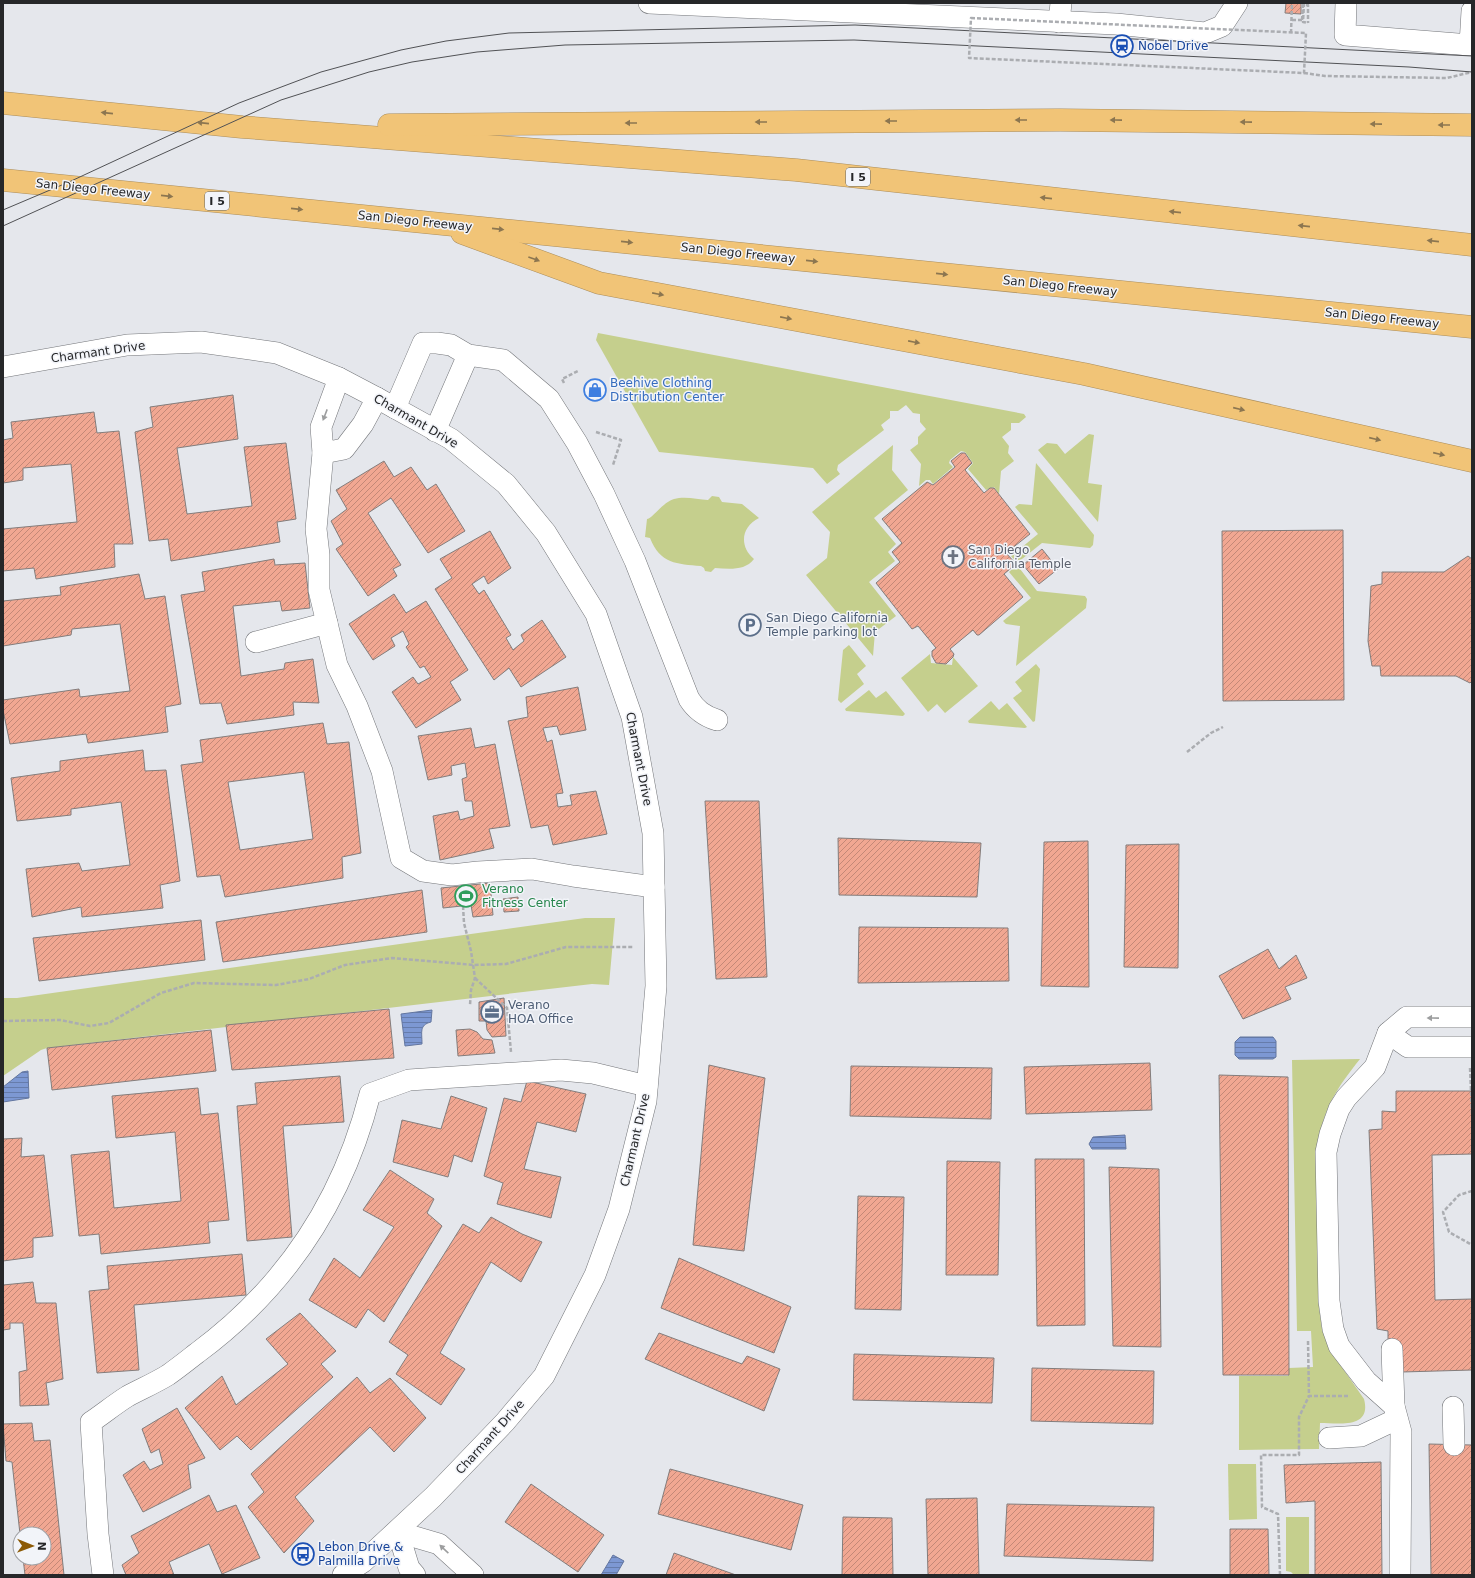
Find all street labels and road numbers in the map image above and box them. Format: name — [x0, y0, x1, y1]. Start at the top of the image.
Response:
road number: I 5 — [846, 168, 870, 186]
street label: San Diego Freeway — [35, 176, 151, 202]
road number: I 5 — [205, 192, 229, 210]
street label: San Diego Freeway — [357, 208, 473, 234]
street label: San Diego Freeway — [680, 240, 796, 266]
street label: San Diego Freeway — [1002, 273, 1118, 299]
street label: San Diego Freeway — [1324, 305, 1440, 331]
street label: Charmant Drive — [50, 338, 146, 366]
street label: Charmant Drive — [371, 391, 461, 451]
street label: Charmant Drive — [623, 711, 655, 807]
street label: Charmant Drive — [617, 1092, 653, 1188]
street label: Charmant Drive — [453, 1397, 527, 1477]

